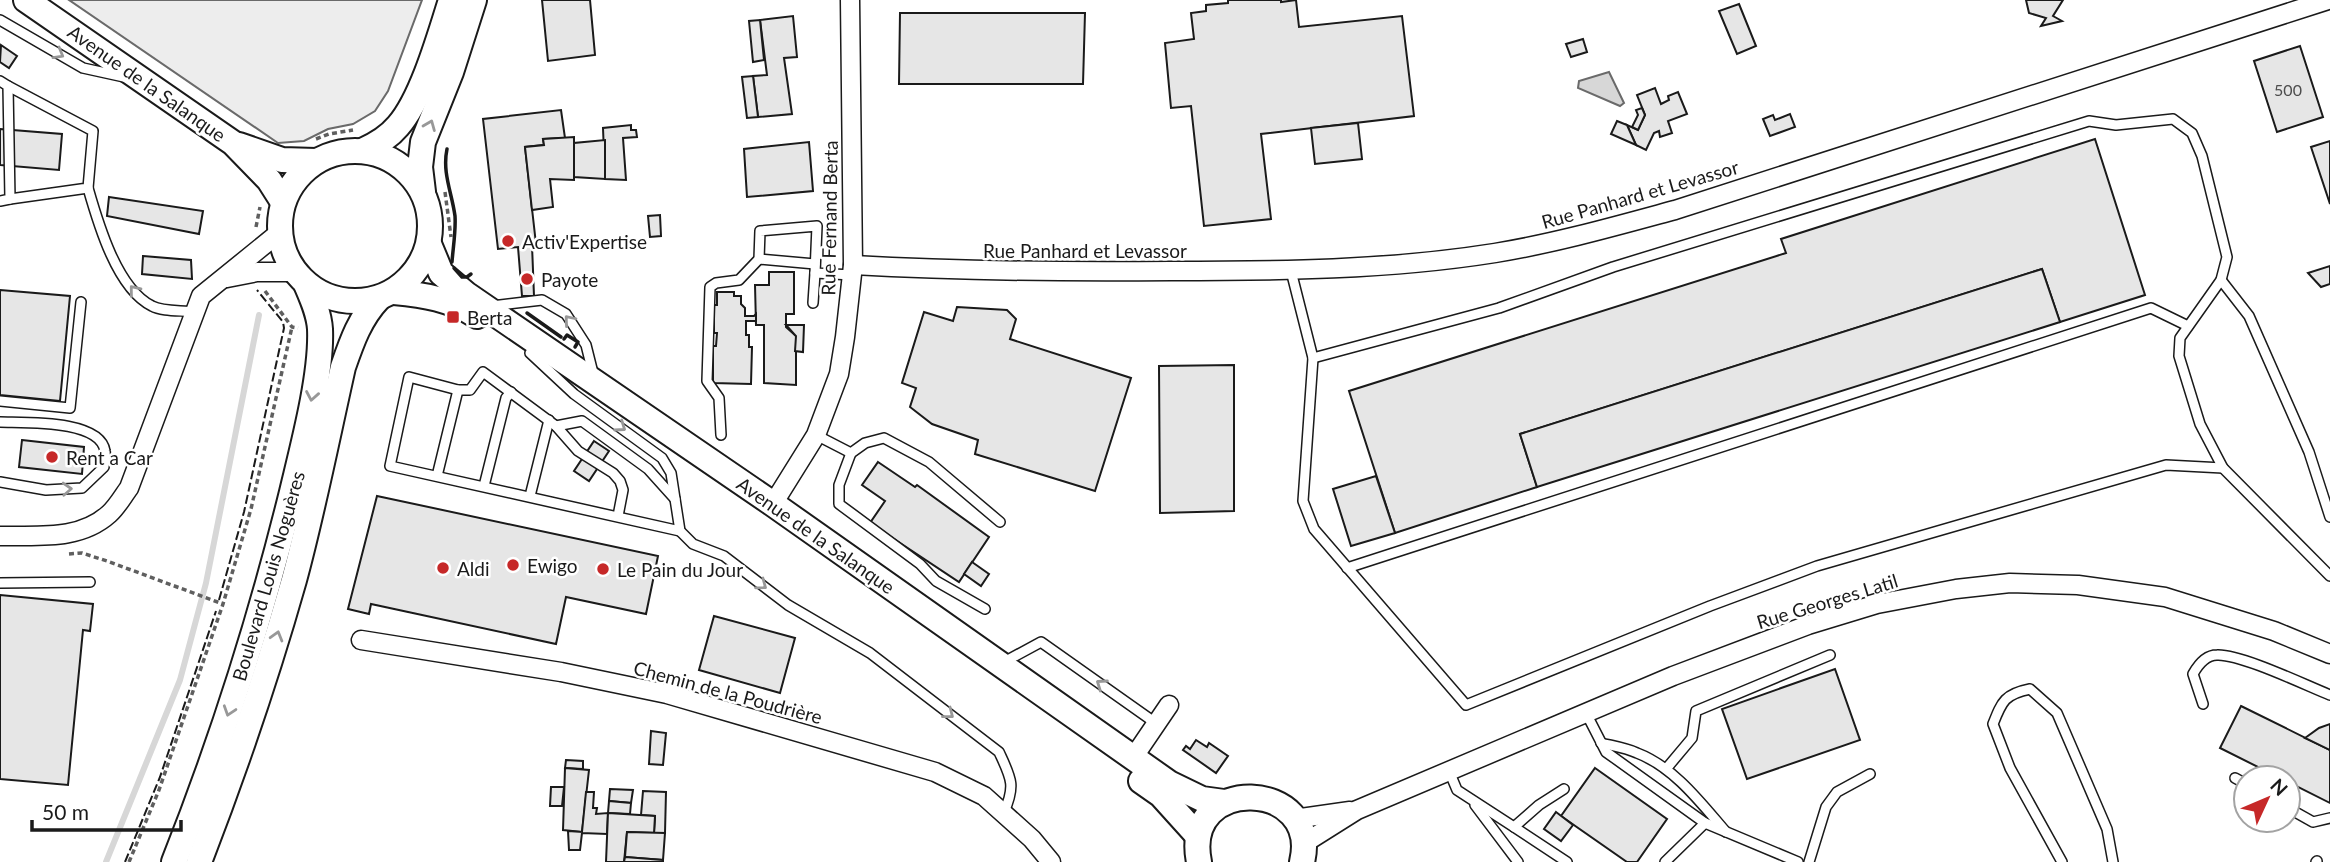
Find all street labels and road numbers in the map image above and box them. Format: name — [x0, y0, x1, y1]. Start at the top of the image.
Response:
street label: Avenue de la Salanque — [64, 20, 230, 146]
street label: Rue Fernand Berta — [816, 140, 842, 296]
street label: Rue Panhard et Levassor — [1539, 155, 1741, 233]
street label: Rue Panhard et Levassor — [983, 239, 1187, 262]
street label: Boulevard Louis Noguères — [227, 468, 309, 684]
street label: Avenue de la Salanque — [733, 472, 899, 598]
street label: Rue Georges Latil — [1754, 569, 1900, 633]
street label: Chemin de la Poudrière — [631, 656, 825, 728]

